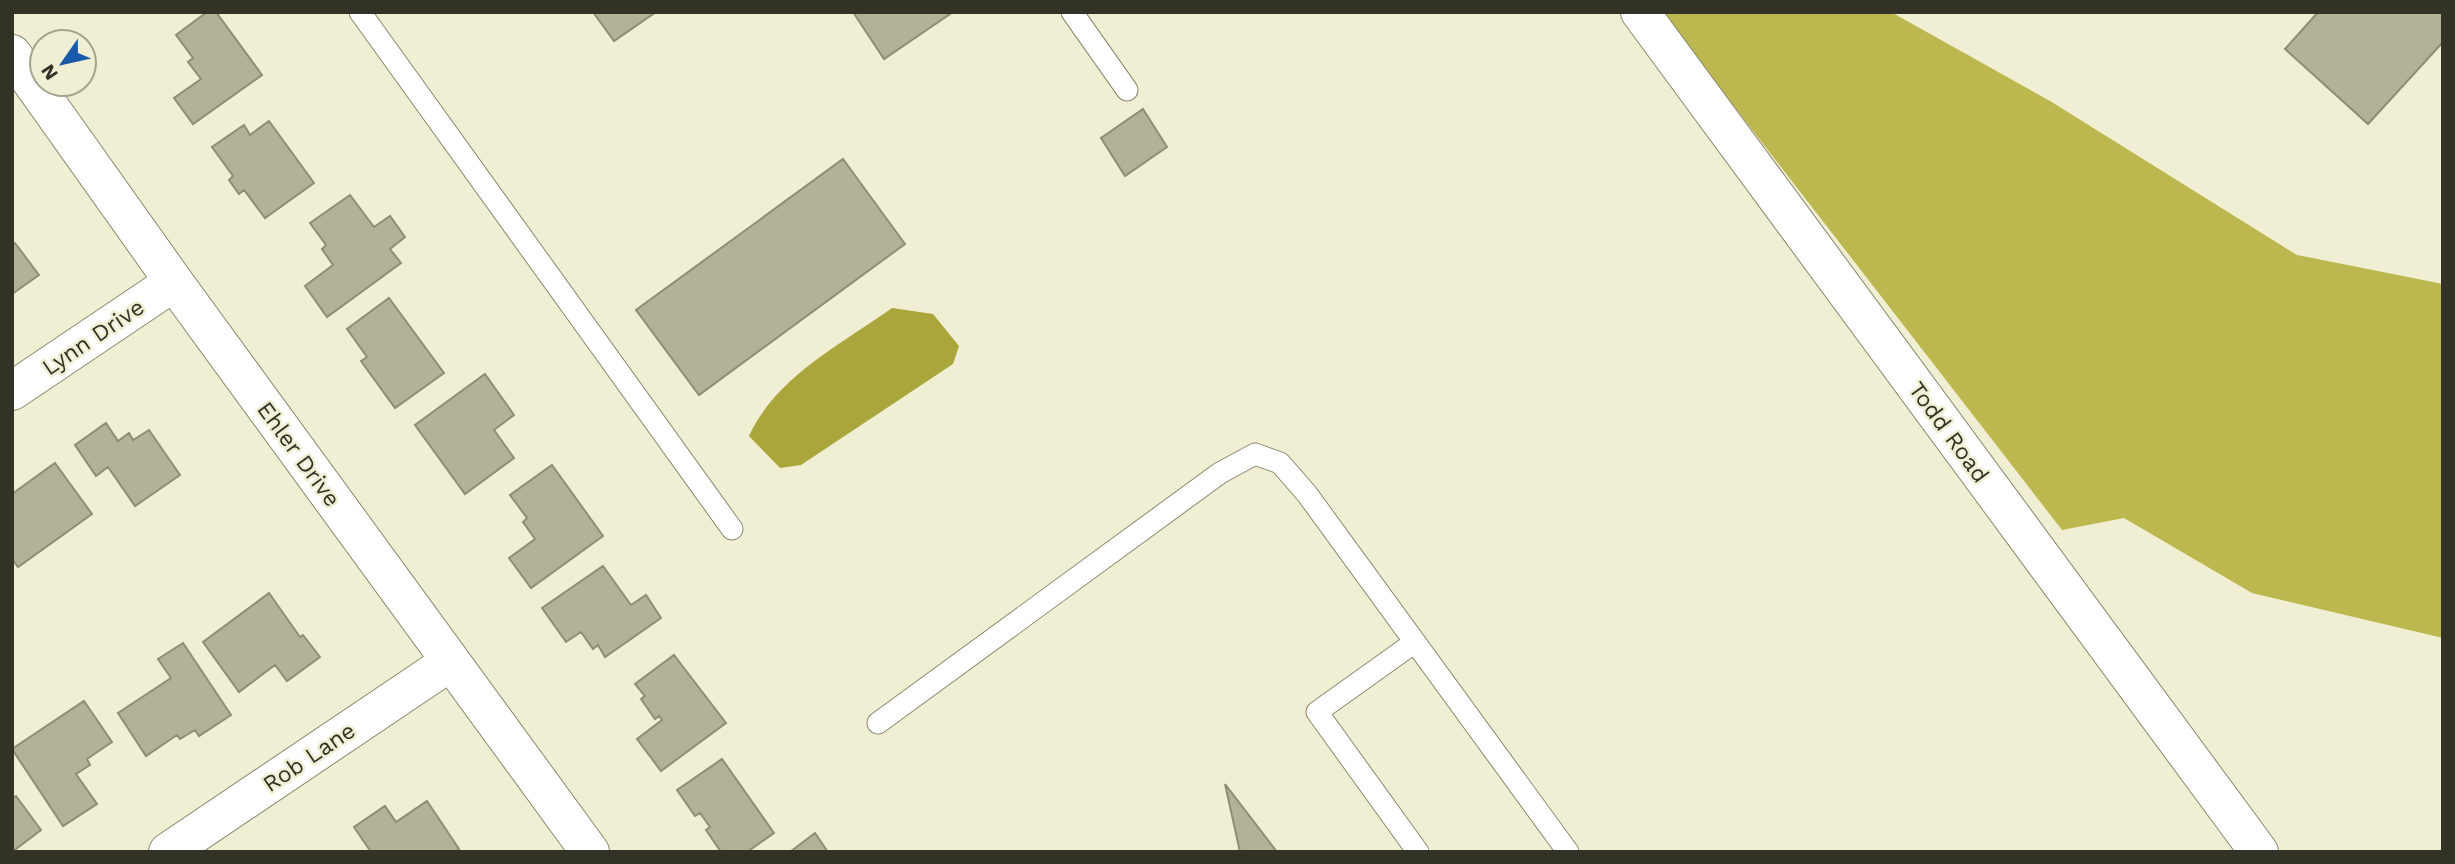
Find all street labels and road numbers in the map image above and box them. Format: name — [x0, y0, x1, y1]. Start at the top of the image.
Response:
street label: Lynn Drive — [37, 293, 149, 381]
street label: Todd Road — [1903, 377, 1994, 488]
street label: Ehler Drive — [251, 397, 346, 512]
street label: Rob Lane — [258, 717, 360, 798]

